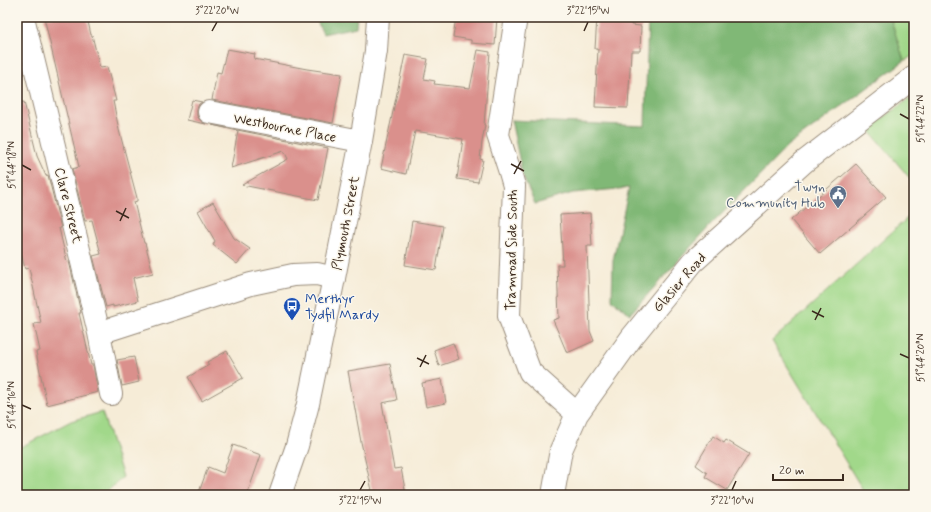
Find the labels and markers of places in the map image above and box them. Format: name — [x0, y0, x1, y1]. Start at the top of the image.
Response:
place label: Twyn Community Hub — [726, 178, 825, 212]
public building icon: Twyn Community Hub — [828, 184, 848, 209]
place label: Merthyr Tydfil Mardy — [305, 290, 379, 324]
bus stop icon: Merthyr Tydfil Mardy — [282, 296, 302, 321]

